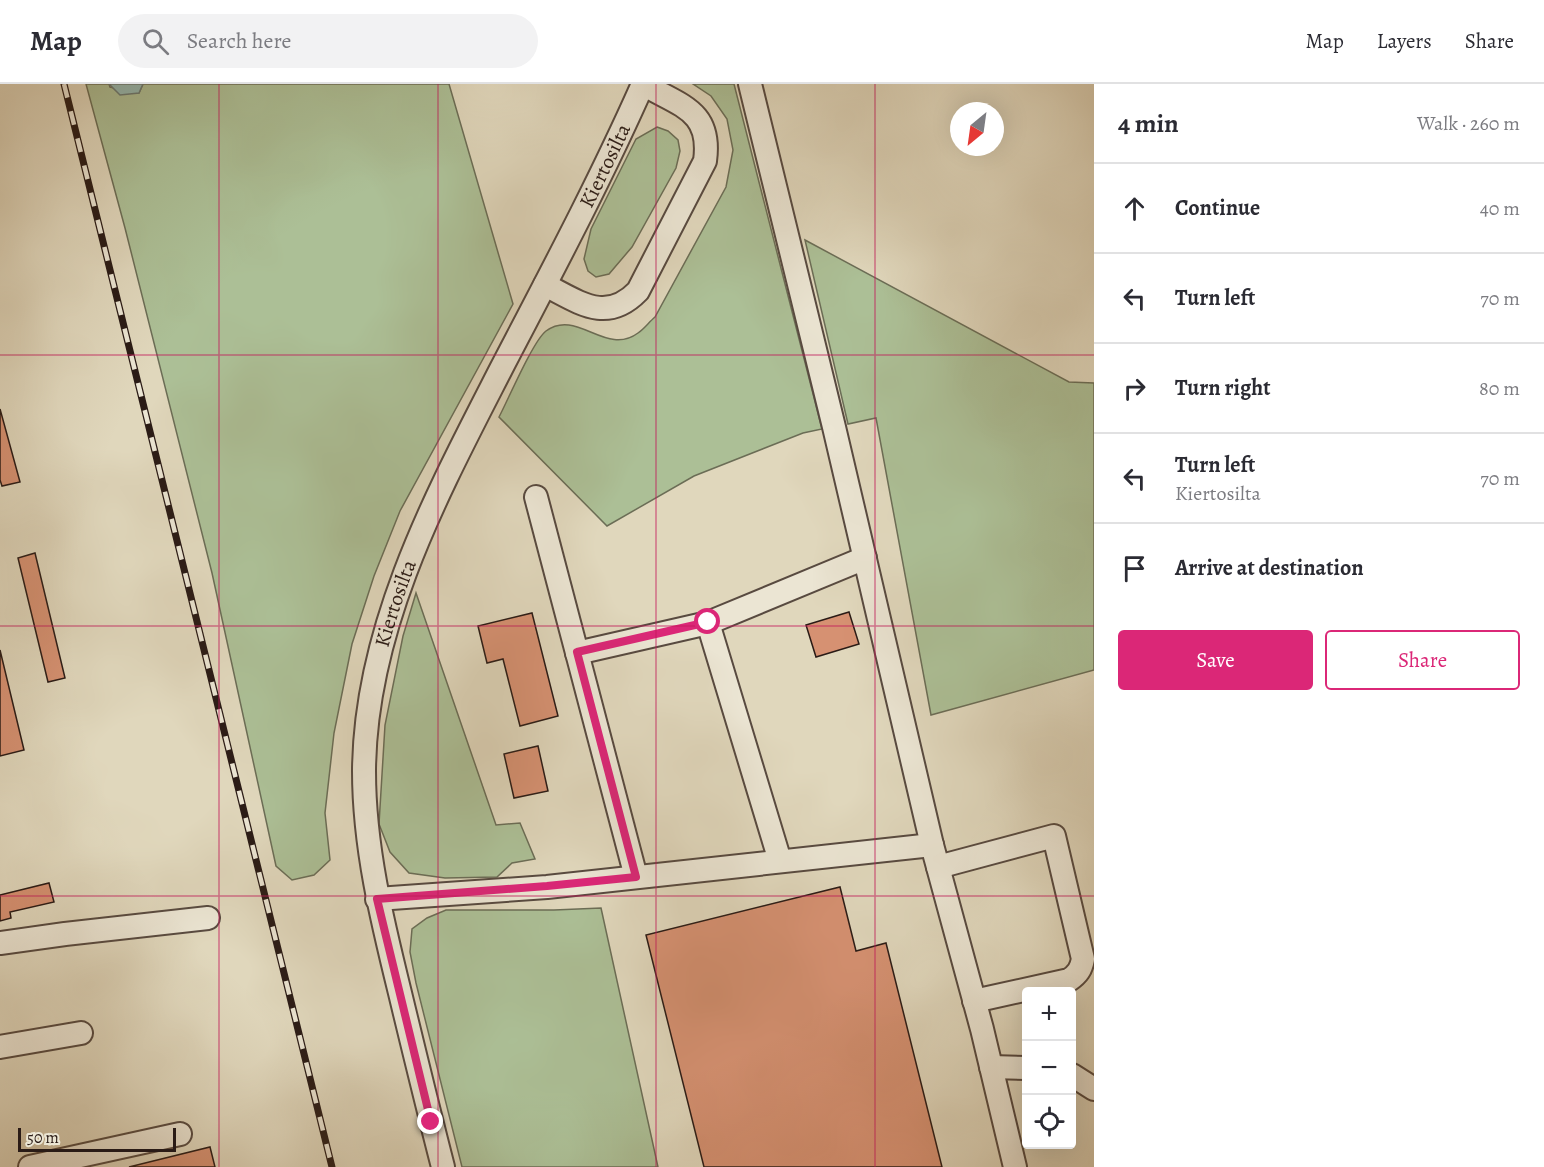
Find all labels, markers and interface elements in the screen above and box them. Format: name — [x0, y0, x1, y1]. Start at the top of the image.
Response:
search box — [118, 14, 538, 68]
text: Map — [30, 22, 82, 60]
icon: search — [139, 25, 172, 58]
text: Search here — [187, 26, 291, 56]
text: Map — [1305, 27, 1344, 55]
text: Layers — [1377, 27, 1432, 55]
text: Share — [1465, 27, 1514, 55]
north arrow — [950, 102, 1004, 156]
text: 4 min — [1118, 106, 1179, 141]
text: Walk · 260 m — [1417, 110, 1520, 137]
street label: Kiertosilta — [573, 119, 637, 212]
icon: ahead — [1118, 192, 1151, 225]
text: Continue — [1175, 193, 1260, 223]
text: 40 m — [1480, 195, 1520, 222]
icon: left — [1118, 282, 1151, 315]
text: Turn left — [1175, 283, 1255, 313]
text: 70 m — [1480, 285, 1520, 312]
icon: right — [1118, 372, 1151, 405]
text: Turn right — [1175, 373, 1271, 403]
text: 80 m — [1479, 375, 1520, 402]
text: Turn left — [1175, 450, 1255, 480]
icon: left — [1118, 462, 1151, 495]
text: 70 m — [1480, 465, 1520, 492]
text: Kiertosilta — [1175, 480, 1261, 507]
icon: arrive — [1118, 552, 1151, 585]
text: Arrive at destination — [1175, 553, 1364, 583]
street label: Kiertosilta — [368, 555, 423, 650]
route start — [694, 608, 720, 634]
button: Save — [1118, 630, 1313, 690]
button: Share — [1325, 630, 1520, 690]
map controls — [1022, 987, 1076, 1149]
button: + — [1022, 987, 1076, 1041]
button: − — [1022, 1041, 1076, 1095]
button: locate — [1022, 1095, 1076, 1149]
route end — [417, 1108, 443, 1134]
scale bar — [18, 1125, 176, 1152]
text: 50 m — [27, 1127, 59, 1149]

